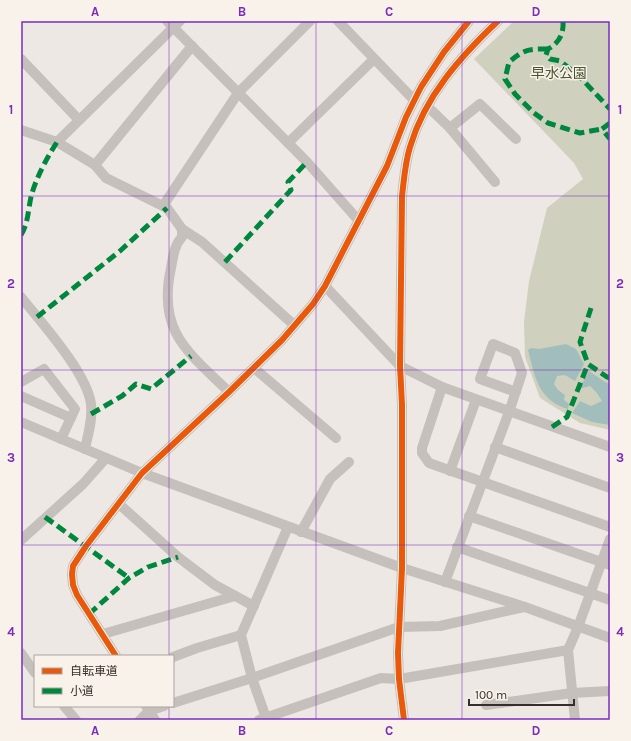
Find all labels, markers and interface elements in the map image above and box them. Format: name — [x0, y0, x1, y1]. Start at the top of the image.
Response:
text: A — [91, 4, 99, 19]
text: B — [238, 4, 246, 19]
text: C — [385, 4, 393, 19]
text: D — [532, 4, 541, 19]
park label: 早水公園 — [531, 65, 587, 82]
text: 1 — [9, 102, 13, 117]
text: 1 — [618, 102, 622, 117]
text: 2 — [7, 276, 15, 291]
text: 2 — [616, 276, 624, 291]
text: 3 — [7, 450, 15, 465]
text: 3 — [616, 450, 624, 465]
text: 4 — [7, 624, 15, 639]
text: 4 — [616, 624, 624, 639]
legend — [34, 655, 174, 707]
text: 自転車道 — [70, 664, 118, 678]
scale bar — [469, 681, 574, 707]
text: 小道 — [70, 684, 94, 698]
text: 100 m — [475, 688, 507, 702]
text: A — [91, 723, 99, 738]
text: B — [238, 723, 246, 738]
text: C — [385, 723, 393, 738]
text: D — [532, 723, 541, 738]

